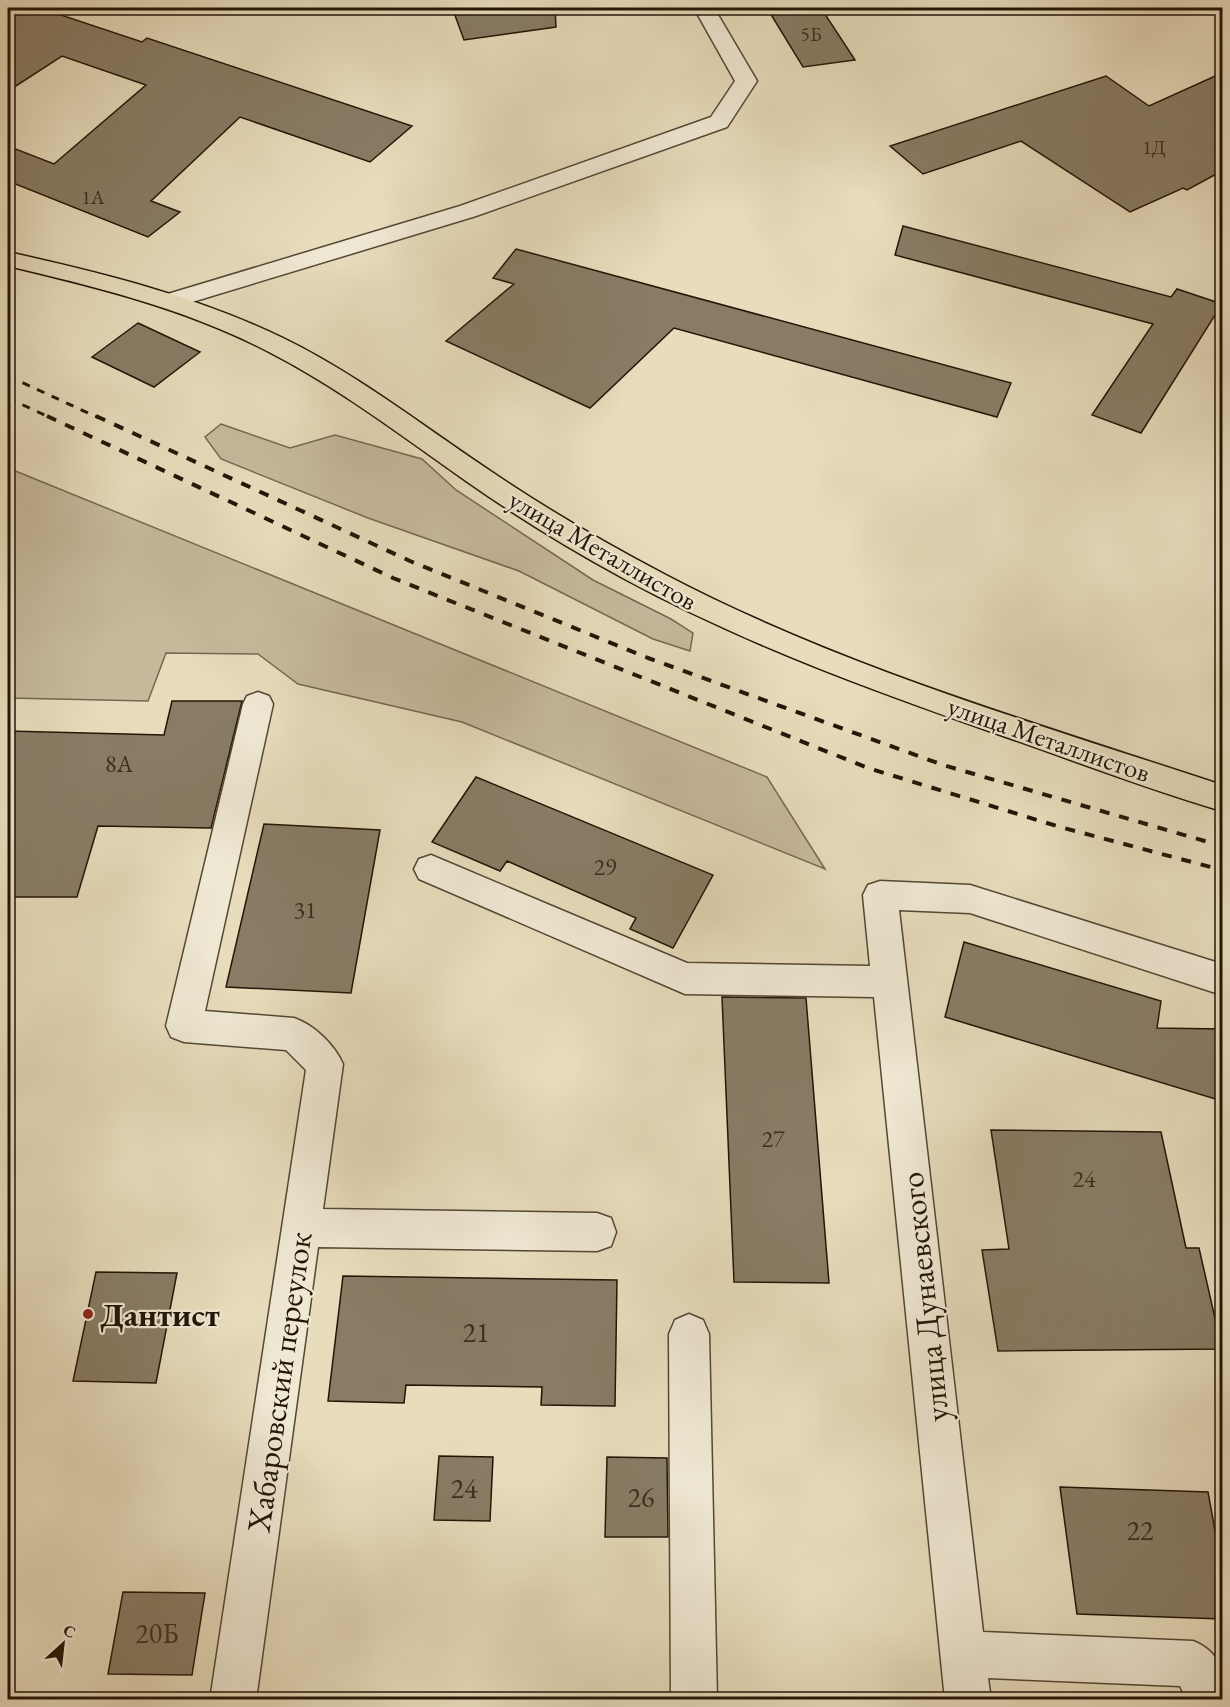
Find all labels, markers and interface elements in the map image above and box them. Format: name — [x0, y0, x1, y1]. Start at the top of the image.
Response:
house number: 5Б — [800, 21, 822, 47]
house number: 1Д — [1142, 134, 1166, 160]
house number: 1А — [81, 184, 105, 210]
street label: улица Металлистов — [503, 482, 703, 618]
street label: улица Металлистов — [943, 688, 1155, 790]
house number: 8А — [105, 748, 133, 779]
house number: 29 — [593, 851, 617, 882]
house number: 31 — [293, 894, 317, 925]
house number: 27 — [761, 1123, 785, 1154]
house number: 24 — [1072, 1163, 1096, 1194]
street label: улица Дунаевского — [889, 1170, 959, 1424]
street label: Хабаровский переулок — [236, 1229, 321, 1536]
place label: Дантист — [100, 1293, 220, 1336]
marker: Дантист — [81, 1307, 95, 1321]
house number: 21 — [463, 1314, 489, 1350]
house number: 24 — [451, 1470, 478, 1506]
house number: 26 — [628, 1479, 654, 1515]
house number: 22 — [1127, 1512, 1154, 1548]
north arrow — [33, 1614, 93, 1674]
house number: 20Б — [135, 1615, 179, 1651]
text: С — [60, 1619, 79, 1643]

